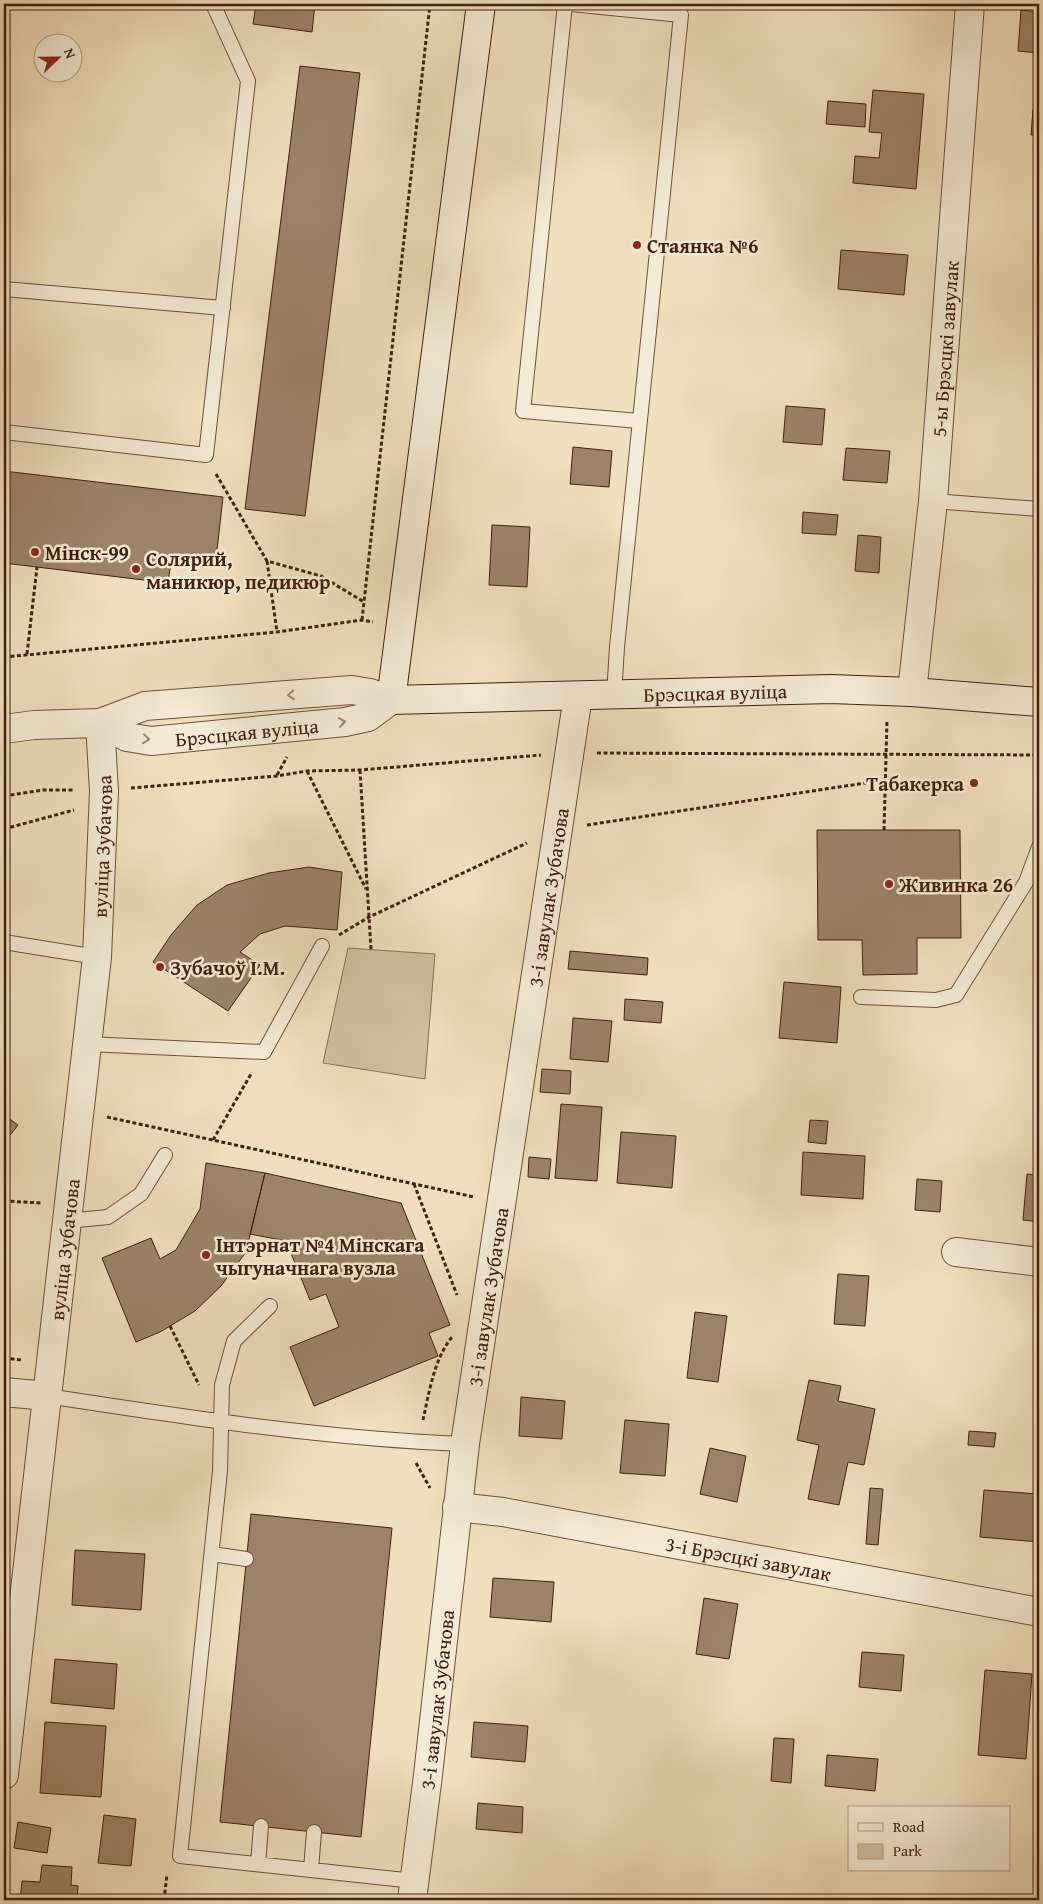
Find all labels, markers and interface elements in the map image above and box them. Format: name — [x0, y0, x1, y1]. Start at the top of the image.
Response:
north arrow — [32, 32, 82, 82]
text: N — [59, 45, 81, 62]
place label: Стаянка №6 — [647, 231, 758, 260]
marker: Стаянка №6 — [631, 239, 643, 251]
street label: 5-ы Брэсцкі завулак — [923, 259, 965, 438]
place label: Мінск-99 — [45, 538, 129, 567]
place label: Солярий, маникюр, педикюр — [146, 544, 330, 596]
marker: Мінск-99 — [29, 546, 41, 558]
marker: Солярий, маникюр, педикюр — [130, 563, 142, 575]
street label: Брэсцкая вуліца — [643, 676, 788, 708]
one-way arrow — [287, 690, 295, 701]
street label: Брэсцкая вуліца — [174, 710, 320, 753]
one-way arrow — [338, 717, 346, 728]
one-way arrow — [142, 734, 150, 745]
place label: Табакерка — [866, 769, 965, 798]
street label: вуліца Зубачова — [84, 774, 119, 918]
marker: Табакерка — [968, 777, 980, 789]
street label: 3-і завулак Зубачова — [520, 805, 575, 989]
place label: Живинка 26 — [898, 870, 1013, 899]
marker: Живинка 26 — [883, 878, 895, 890]
place label: Зубачоў І.М. — [170, 953, 285, 982]
marker: Зубачоў І.М. — [154, 961, 166, 973]
street label: вуліца Зубачова — [41, 1177, 86, 1322]
street label: 3-і завулак Зубачова — [459, 1205, 515, 1388]
place label: Інтэрнат №4 Мінскага чыгуначнага вузла — [216, 1230, 425, 1282]
marker: Інтэрнат №4 Мінскага чыгуначнага вузла — [200, 1249, 212, 1261]
street label: 3-і Брэсцкі завулак — [663, 1528, 834, 1588]
street label: 3-і завулак Зубачова — [412, 1608, 461, 1791]
legend — [848, 1806, 1010, 1872]
text: Road — [893, 1816, 924, 1837]
text: Park — [893, 1840, 922, 1861]

